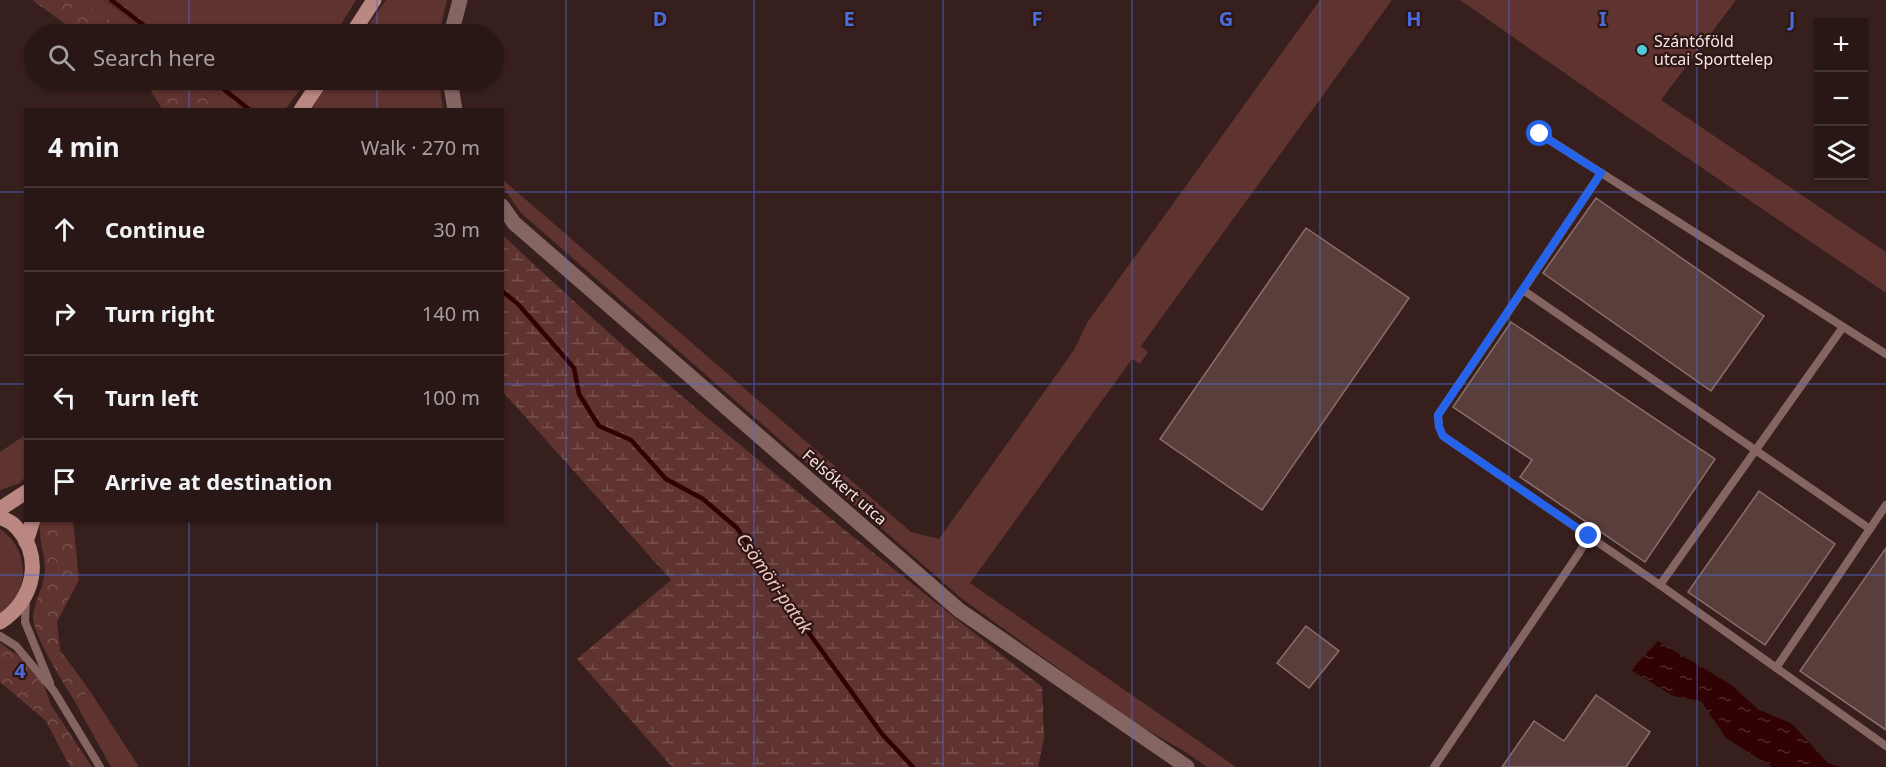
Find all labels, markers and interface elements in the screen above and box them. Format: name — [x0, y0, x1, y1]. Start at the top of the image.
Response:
text: D — [653, 5, 667, 32]
text: E — [843, 5, 855, 32]
text: F — [1032, 5, 1042, 32]
text: G — [1219, 5, 1233, 32]
text: H — [1406, 5, 1422, 32]
text: I — [1599, 5, 1607, 32]
text: J — [1787, 5, 1795, 32]
map controls — [1814, 18, 1868, 180]
button: + — [1814, 18, 1868, 72]
search box — [24, 24, 504, 90]
place label: Szántóföld utcai Sporttelep — [1654, 30, 1773, 70]
icon: search — [45, 41, 78, 74]
text: Search here — [93, 42, 215, 72]
marker: Szántóföld utcai Sporttelep — [1635, 43, 1649, 57]
button: − — [1814, 72, 1868, 126]
route start — [1526, 120, 1552, 146]
button: layers — [1814, 126, 1868, 180]
text: 4 min — [48, 129, 120, 165]
text: Walk · 270 m — [361, 134, 480, 161]
icon: ahead — [48, 213, 81, 246]
text: Continue — [105, 214, 205, 244]
text: 30 m — [433, 216, 480, 243]
icon: right — [48, 297, 81, 330]
text: Turn right — [105, 298, 215, 328]
text: 140 m — [422, 300, 480, 327]
icon: left — [48, 381, 81, 414]
text: Turn left — [105, 382, 199, 412]
text: 100 m — [422, 384, 480, 411]
street label: Felsőkert utca — [798, 444, 892, 530]
icon: arrive — [48, 465, 81, 498]
text: Arrive at destination — [105, 466, 332, 496]
route end — [1575, 522, 1601, 548]
water label: Csömöri-patak — [731, 528, 819, 639]
text: 4 — [14, 657, 26, 684]

